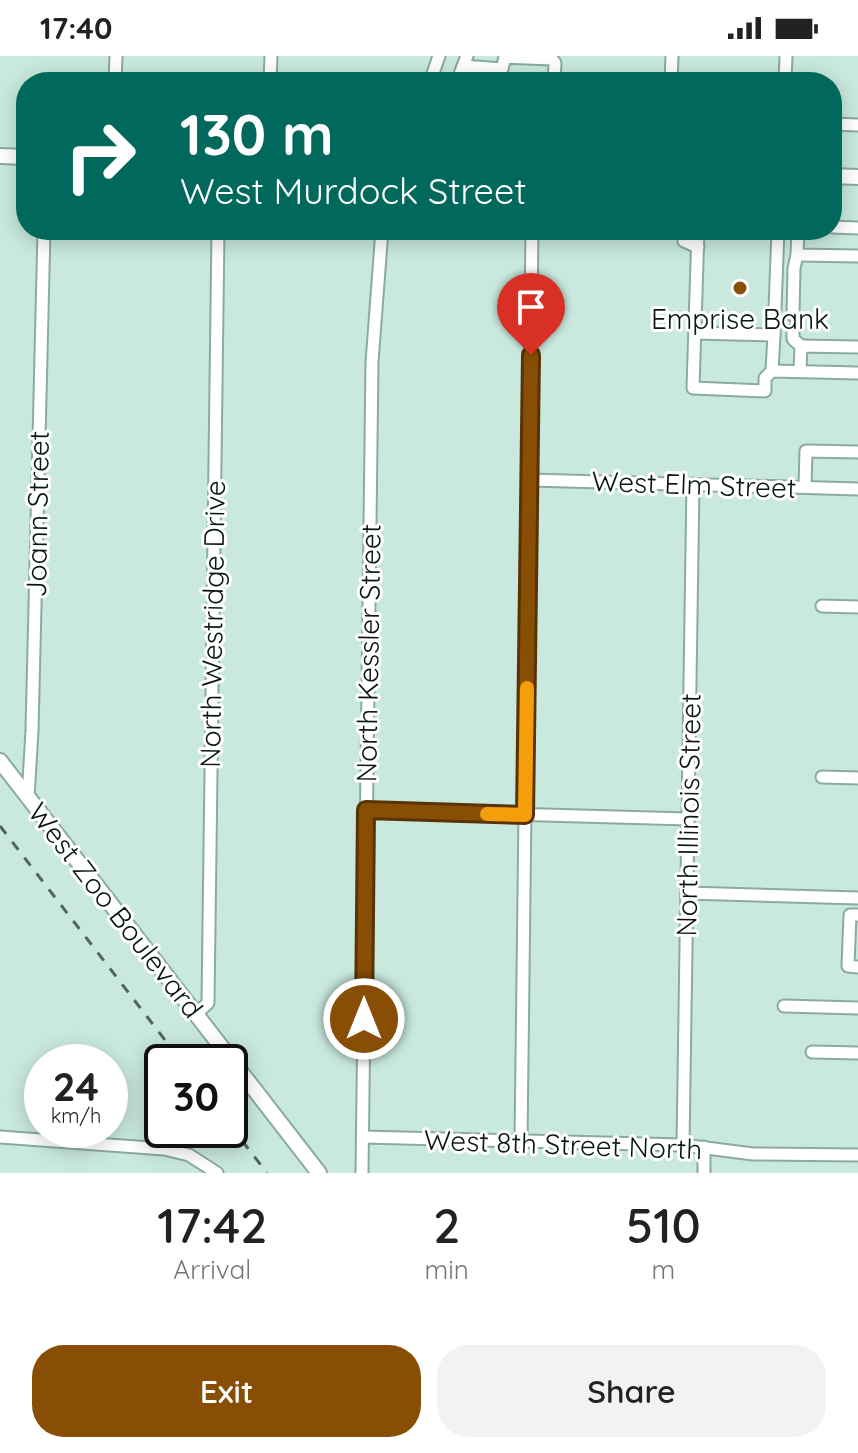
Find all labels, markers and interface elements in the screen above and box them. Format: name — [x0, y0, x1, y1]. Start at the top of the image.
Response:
text: 17:40 — [40, 9, 112, 47]
text: 130 m — [180, 99, 334, 169]
icon: right — [48, 104, 152, 208]
text: West Murdock Street — [180, 168, 527, 213]
pin — [497, 273, 565, 355]
marker: Emprise Bank — [731, 279, 749, 297]
icon: arrive — [509, 285, 553, 329]
place label: Emprise Bank — [651, 301, 829, 336]
street label: Joann Street — [18, 430, 56, 598]
street label: West Elm Street — [591, 463, 797, 505]
street label: North Westridge Drive — [192, 480, 232, 768]
street label: North Kessler Street — [348, 523, 388, 783]
street label: North Illinois Street — [668, 693, 708, 937]
street label: West Zoo Boulevard — [21, 795, 211, 1025]
position arrow — [322, 977, 406, 1061]
speed limit sign: 30 — [144, 1044, 248, 1148]
text: 24 — [53, 1061, 99, 1111]
text: km/h — [51, 1103, 101, 1128]
street label: West 8th Street North — [423, 1122, 703, 1166]
text: 17:42 — [157, 1195, 267, 1255]
text: 2 — [433, 1195, 460, 1255]
text: 510 — [626, 1195, 701, 1255]
text: Arrival — [173, 1253, 251, 1286]
text: min — [425, 1253, 469, 1286]
text: m — [652, 1253, 675, 1286]
button: Exit — [32, 1345, 421, 1437]
button: Share — [437, 1345, 826, 1437]

